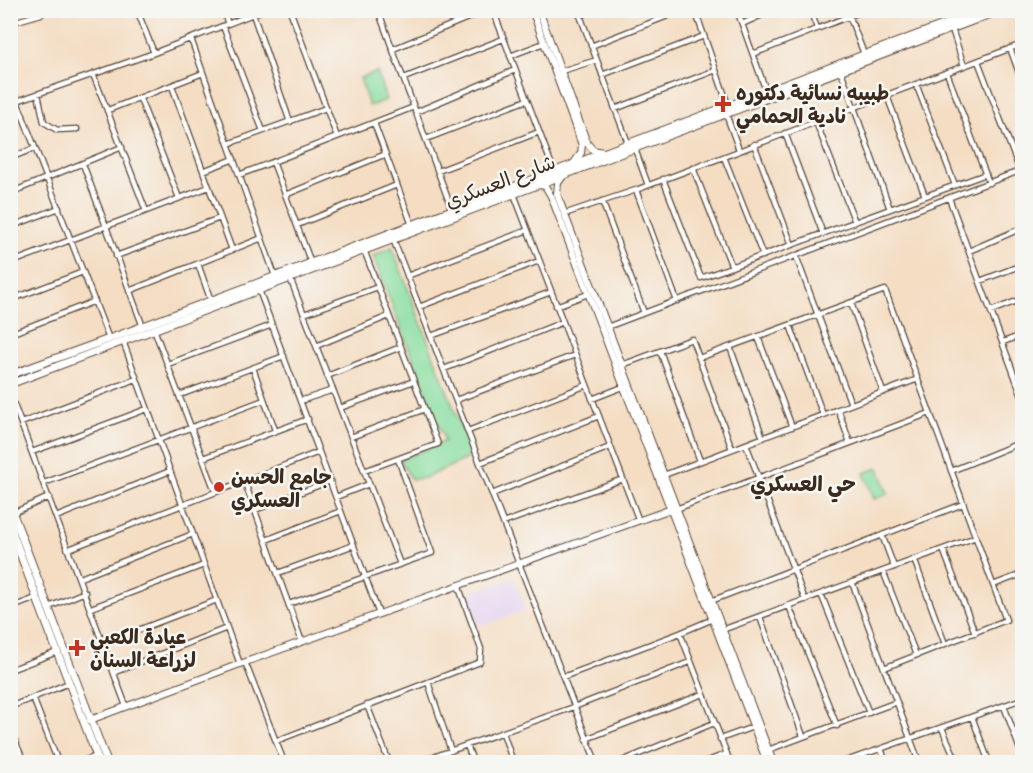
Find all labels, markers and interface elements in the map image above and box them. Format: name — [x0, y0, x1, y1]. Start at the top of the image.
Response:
place label: طبيبه نسائية دكتوره نادية الحمامي — [736, 79, 889, 134]
marker: طبيبه نسائية دكتوره نادية الحمامي — [714, 95, 732, 113]
street label: شارع العسكري — [441, 148, 560, 216]
place label: جامع الحسن العسكري — [231, 463, 332, 516]
district label: حي العسكري — [750, 469, 856, 503]
marker: جامع الحسن العسكري — [212, 480, 226, 494]
place label: عيادة الكعبي لزراعة السنان — [90, 623, 196, 673]
marker: عيادة الكعبي لزراعة السنان — [68, 639, 86, 657]

